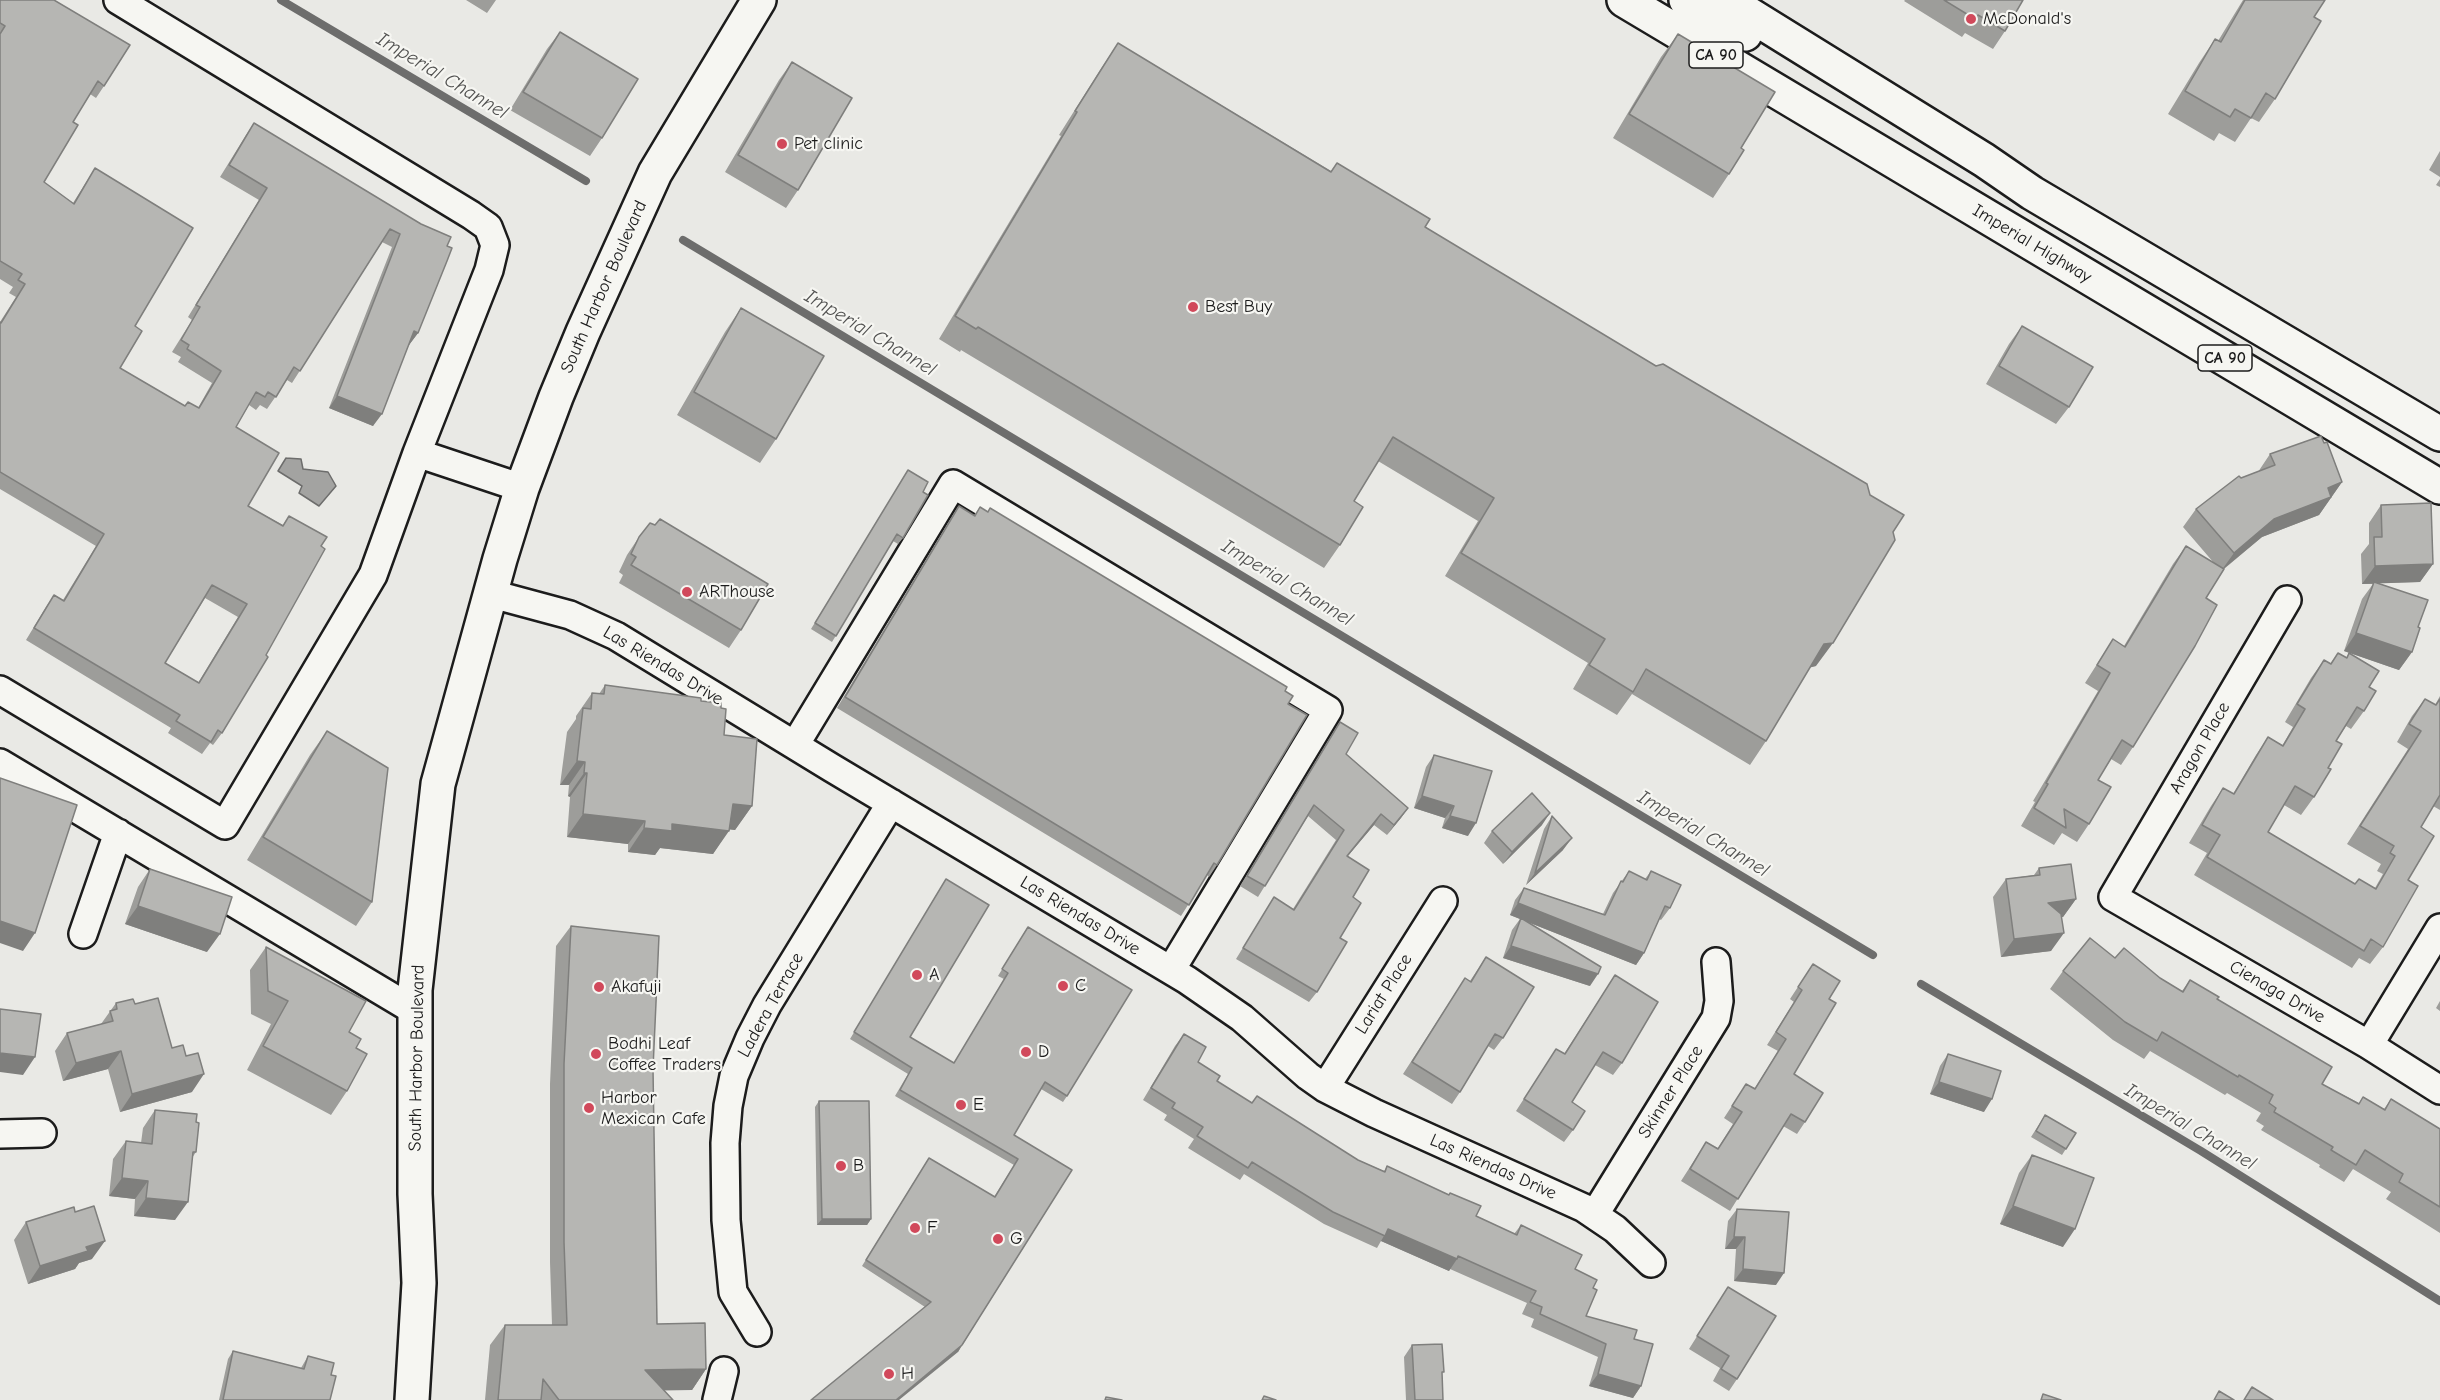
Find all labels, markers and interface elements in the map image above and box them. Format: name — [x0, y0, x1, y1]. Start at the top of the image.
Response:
place label: McDonald's — [1983, 8, 2071, 30]
marker: McDonald's — [1964, 12, 1978, 26]
water label: Imperial Channel — [372, 27, 512, 125]
road number: CA 90 — [1689, 42, 1743, 68]
place label: Pet clinic — [794, 133, 863, 155]
marker: Pet clinic — [775, 137, 789, 151]
street label: South Harbor Boulevard — [556, 197, 652, 377]
street label: Imperial Highway — [1969, 200, 2095, 288]
water label: Imperial Channel — [800, 284, 940, 382]
place label: Best Buy — [1205, 296, 1272, 318]
marker: Best Buy — [1186, 300, 1200, 314]
road number: CA 90 — [2198, 345, 2252, 371]
water label: Imperial Channel — [1217, 534, 1357, 632]
place label: ARThouse — [699, 581, 774, 603]
marker: ARThouse — [680, 585, 694, 599]
street label: Las Riendas Drive — [599, 622, 727, 710]
street label: Aragon Place — [2165, 698, 2235, 798]
water label: Imperial Channel — [1633, 785, 1773, 883]
street label: Las Riendas Drive — [1016, 872, 1144, 960]
street label: Ladera Terrace — [733, 949, 809, 1061]
street label: Lariat Place — [1351, 950, 1417, 1038]
street label: Cienaga Drive — [2225, 956, 2329, 1028]
street label: South Harbor Boulevard — [405, 964, 429, 1152]
place label: A — [929, 964, 939, 986]
marker: A — [910, 968, 924, 982]
place label: C — [1075, 975, 1086, 997]
place label: Akafuji — [611, 976, 662, 998]
marker: C — [1056, 979, 1070, 993]
marker: Akafuji — [592, 980, 606, 994]
place label: Bodhi Leaf Coffee Traders — [608, 1033, 721, 1076]
place label: D — [1038, 1041, 1049, 1063]
street label: Skinner Place — [1634, 1041, 1708, 1143]
marker: D — [1019, 1045, 1033, 1059]
marker: Bodhi Leaf Coffee Traders — [589, 1047, 603, 1061]
water label: Imperial Channel — [2120, 1078, 2260, 1176]
place label: Harbor Mexican Cafe — [601, 1087, 706, 1130]
place label: E — [973, 1094, 984, 1116]
marker: E — [954, 1098, 968, 1112]
marker: Harbor Mexican Cafe — [582, 1101, 596, 1115]
street label: Las Riendas Drive — [1426, 1129, 1560, 1205]
place label: B — [853, 1155, 864, 1177]
marker: B — [834, 1159, 848, 1173]
place label: F — [927, 1217, 937, 1239]
marker: F — [908, 1221, 922, 1235]
place label: G — [1010, 1228, 1023, 1250]
marker: G — [991, 1232, 1005, 1246]
place label: H — [901, 1363, 914, 1385]
marker: H — [882, 1367, 896, 1381]

